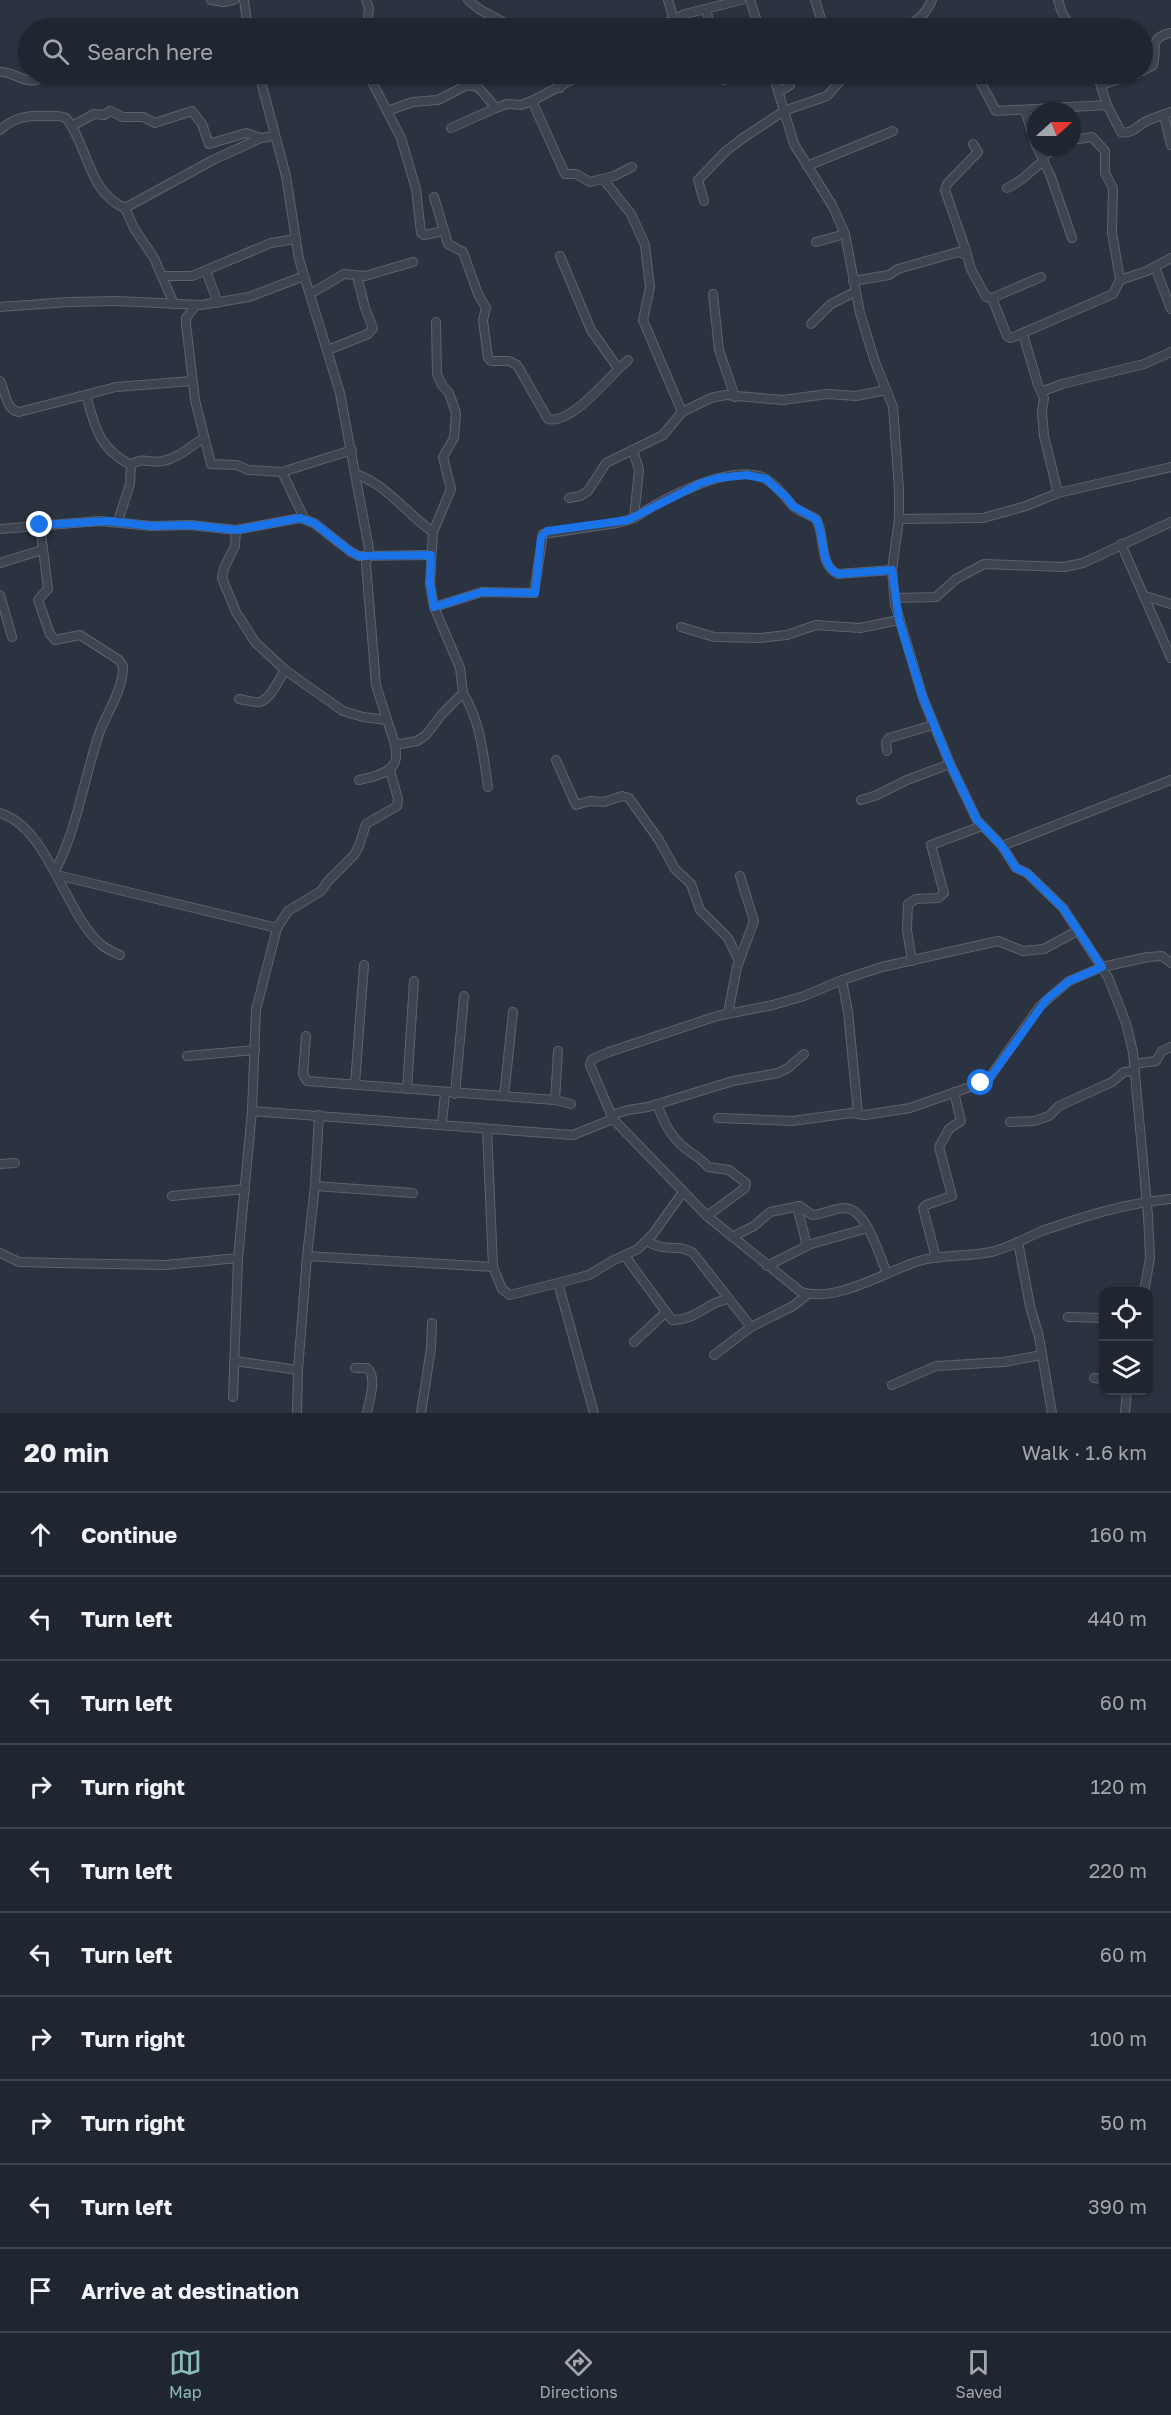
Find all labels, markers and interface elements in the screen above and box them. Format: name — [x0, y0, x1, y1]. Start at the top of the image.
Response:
search box — [18, 18, 1153, 84]
icon: search — [39, 35, 72, 68]
text: Search here — [87, 38, 213, 65]
north arrow — [1027, 102, 1081, 156]
route end — [26, 511, 52, 537]
route start — [967, 1069, 993, 1095]
map controls — [1099, 1287, 1153, 1395]
button: locate — [1099, 1287, 1153, 1341]
button: layers — [1099, 1341, 1153, 1395]
text: 20 min — [24, 1437, 109, 1468]
text: Walk · 1.6 km — [1022, 1440, 1147, 1464]
icon: ahead — [24, 1518, 57, 1551]
text: Continue — [81, 1521, 177, 1548]
text: 160 m — [1090, 1522, 1147, 1546]
icon: left — [24, 1602, 57, 1635]
text: Turn left — [81, 1605, 172, 1632]
text: 440 m — [1088, 1606, 1147, 1630]
icon: left — [24, 1686, 57, 1719]
text: Turn left — [81, 1689, 172, 1716]
text: 60 m — [1100, 1690, 1147, 1714]
icon: right — [24, 1770, 57, 1803]
text: Turn right — [81, 1773, 185, 1800]
text: 120 m — [1091, 1774, 1147, 1798]
icon: left — [24, 1854, 57, 1887]
text: Turn left — [81, 1857, 172, 1884]
text: 220 m — [1089, 1858, 1147, 1882]
icon: left — [24, 1938, 57, 1971]
text: Turn left — [81, 1941, 172, 1968]
text: 60 m — [1100, 1942, 1147, 1966]
icon: right — [24, 2022, 57, 2055]
text: Turn right — [81, 2025, 185, 2052]
text: 100 m — [1090, 2026, 1147, 2050]
icon: right — [24, 2106, 57, 2139]
text: Turn right — [81, 2109, 185, 2136]
text: 50 m — [1100, 2110, 1147, 2134]
icon: left — [24, 2190, 57, 2223]
text: Turn left — [81, 2193, 172, 2220]
text: 390 m — [1088, 2194, 1147, 2218]
icon: arrive — [24, 2274, 57, 2307]
text: Arrive at destination — [81, 2277, 299, 2304]
tab: Map — [169, 2346, 202, 2402]
tab: Directions — [540, 2346, 618, 2402]
tab: Saved — [955, 2346, 1002, 2402]

